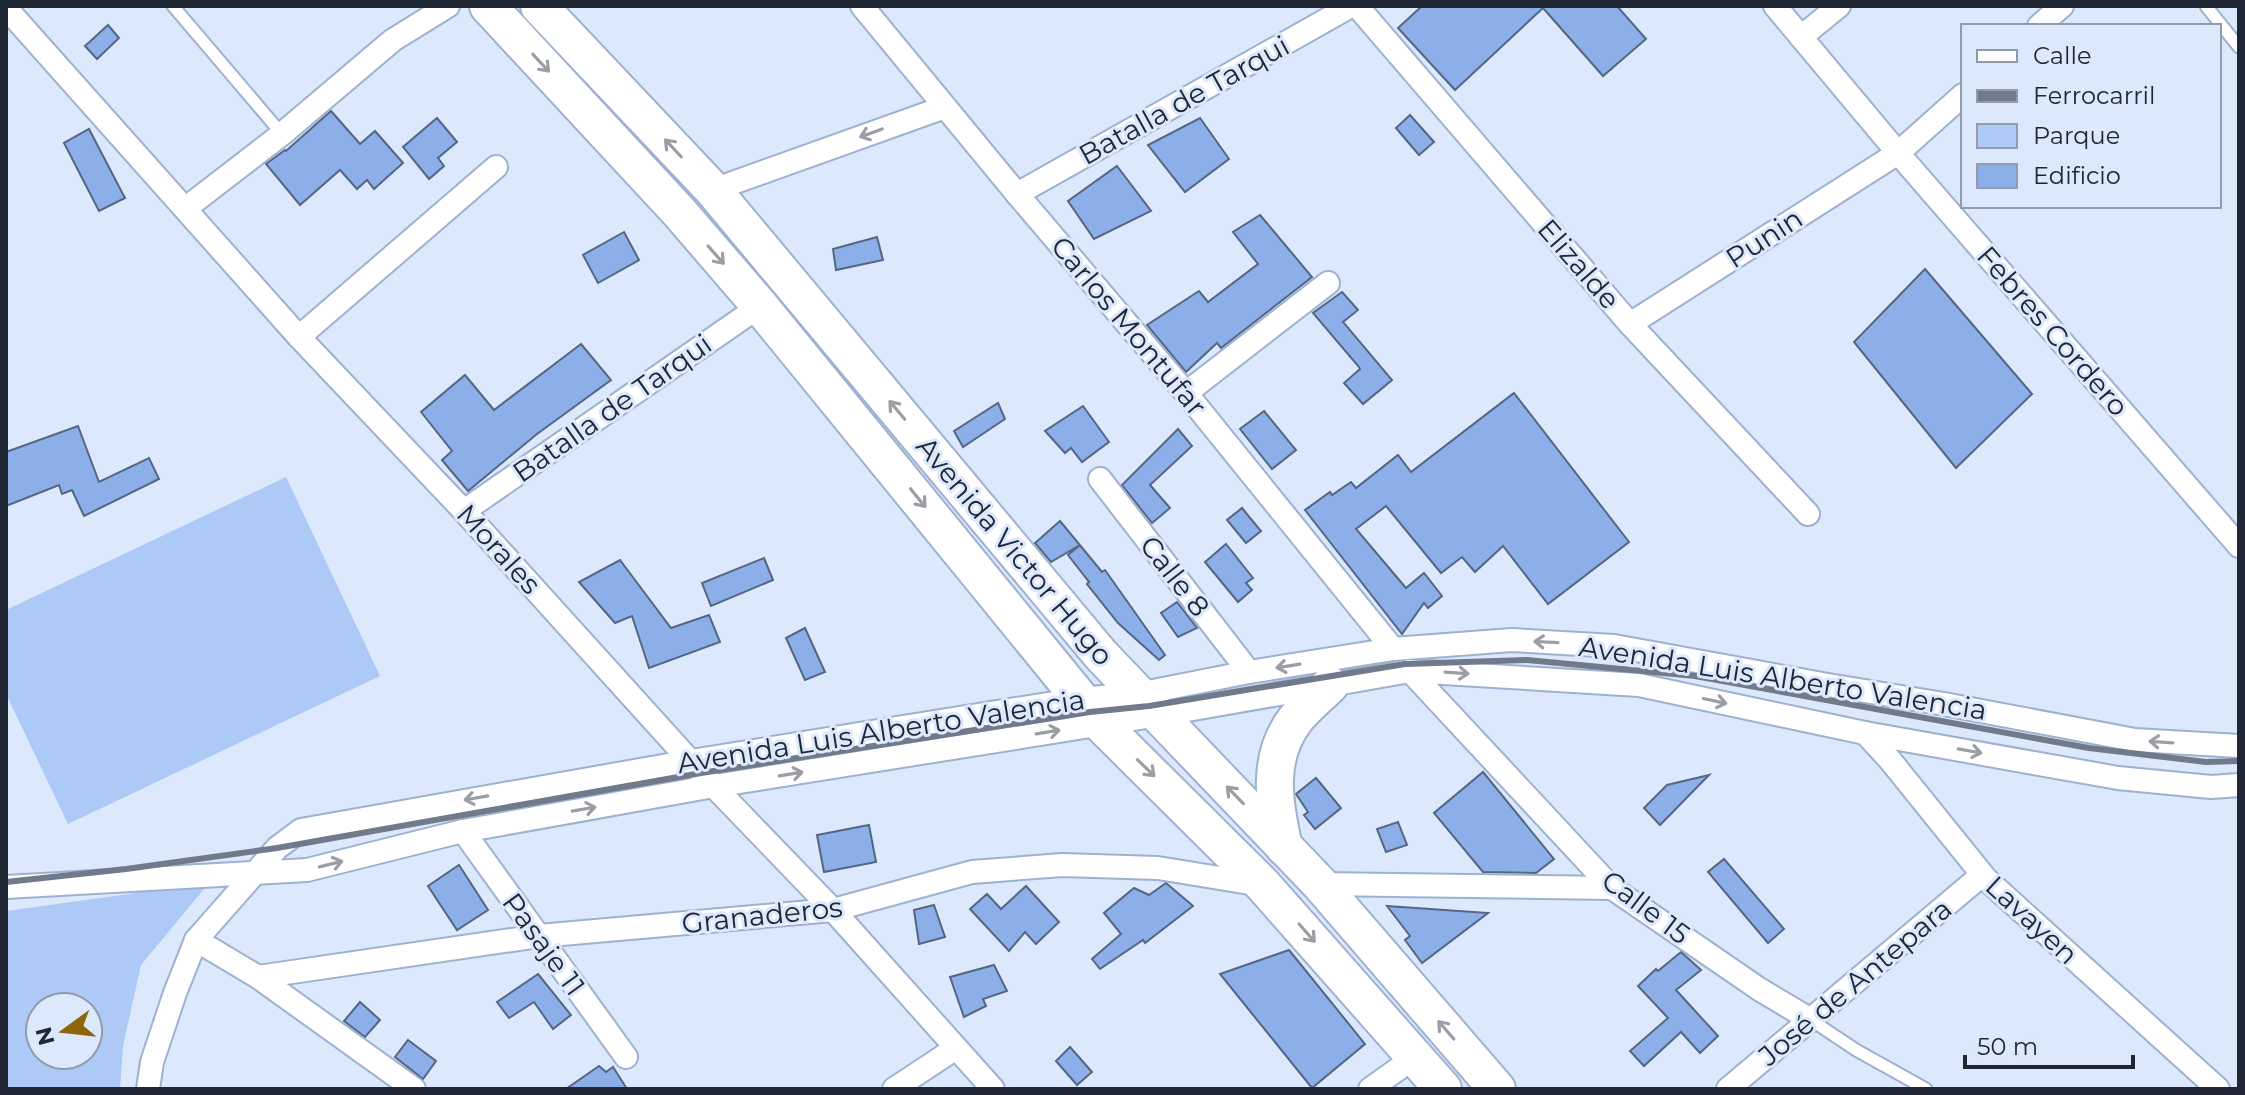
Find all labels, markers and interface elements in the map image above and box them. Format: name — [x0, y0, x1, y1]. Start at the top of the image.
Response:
legend — [1961, 24, 2221, 208]
street label: Batalla de Tarqui — [1073, 28, 1295, 172]
text: Calle — [2033, 41, 2091, 70]
one-way arrow — [531, 53, 549, 73]
text: Ferrocarril — [2033, 81, 2156, 110]
text: Parque — [2033, 121, 2120, 150]
one-way arrow — [859, 127, 884, 142]
one-way arrow — [664, 138, 683, 158]
text: Edificio — [2033, 161, 2121, 190]
street label: Punin — [1719, 201, 1809, 275]
street label: Elizalde — [1531, 212, 1627, 316]
street label: Carlos Montufar — [1044, 229, 1214, 423]
street label: Febres Cordero — [1970, 239, 2136, 423]
one-way arrow — [707, 245, 725, 265]
street label: Batalla de Tarqui — [506, 327, 718, 489]
one-way arrow — [888, 400, 905, 421]
street label: Avenida Victor Hugo — [909, 430, 1121, 672]
one-way arrow — [909, 487, 927, 508]
street label: Morales — [450, 497, 548, 601]
street label: Calle 8 — [1133, 529, 1217, 623]
street label: Avenida Luis Alberto Valencia — [1577, 629, 1989, 727]
one-way arrow — [1533, 634, 1560, 649]
one-way arrow — [1275, 659, 1301, 674]
one-way arrow — [1443, 666, 1470, 681]
street label: Avenida Luis Alberto Valencia — [675, 682, 1087, 780]
one-way arrow — [1701, 694, 1727, 709]
one-way arrow — [1035, 724, 1060, 739]
one-way arrow — [2148, 734, 2175, 749]
one-way arrow — [1956, 745, 1982, 760]
one-way arrow — [1136, 759, 1156, 778]
one-way arrow — [778, 765, 804, 780]
one-way arrow — [1226, 786, 1245, 805]
one-way arrow — [464, 792, 490, 807]
one-way arrow — [571, 801, 597, 816]
one-way arrow — [317, 856, 343, 871]
street label: Calle 15 — [1595, 863, 1697, 951]
street label: Lavayen — [1979, 869, 2085, 971]
street label: Pasaje 11 — [495, 886, 593, 1002]
street label: Granaderos — [680, 890, 844, 940]
street label: José de Antepara — [1751, 891, 1958, 1073]
one-way arrow — [1297, 923, 1315, 943]
north arrow — [24, 991, 104, 1071]
scale bar — [1965, 1019, 2133, 1069]
one-way arrow — [1437, 1021, 1455, 1041]
text: N — [30, 1024, 61, 1048]
text: 50 m — [1977, 1032, 2038, 1061]

